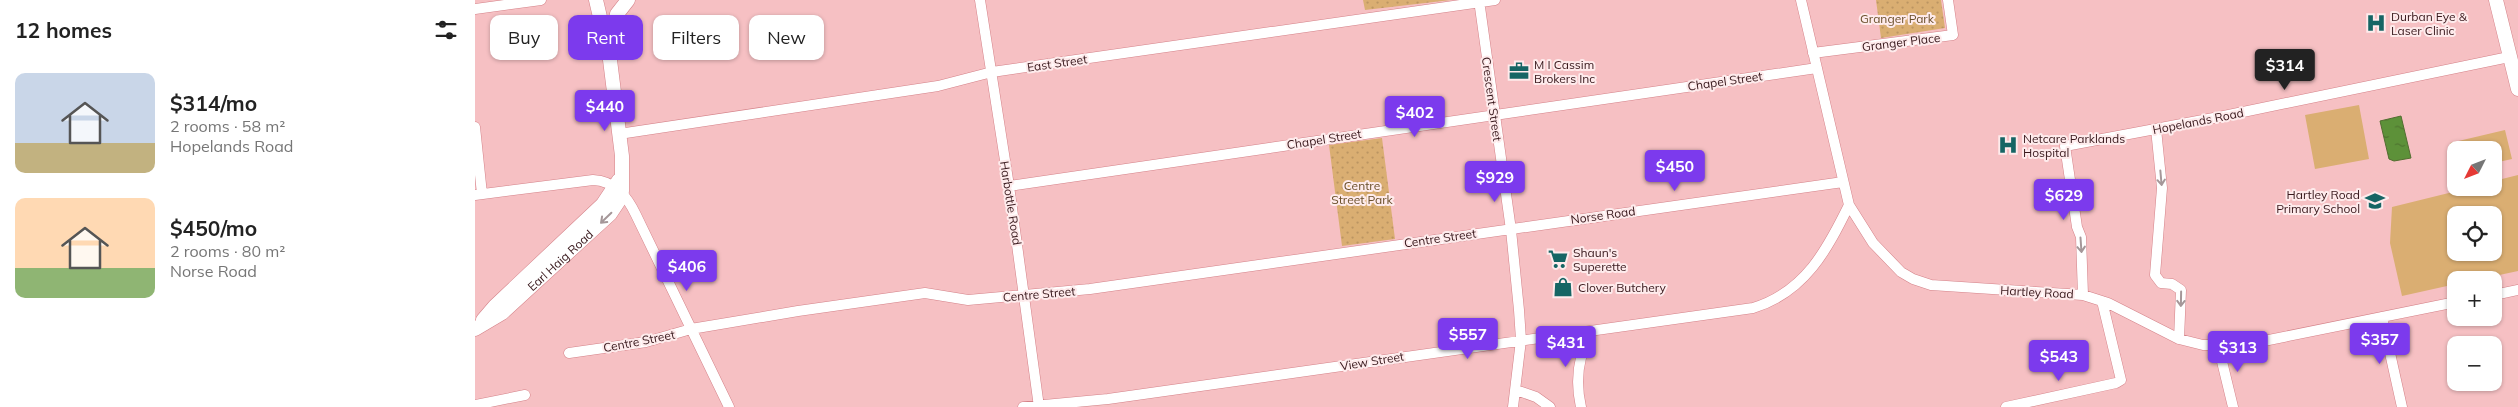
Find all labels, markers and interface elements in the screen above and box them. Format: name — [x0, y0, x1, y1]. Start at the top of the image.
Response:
place label: Durban Eye & Laser Clinic — [2391, 9, 2468, 38]
park label: Granger Park — [1860, 11, 1935, 26]
hospital icon: Durban Eye & Laser Clinic — [2365, 12, 2387, 34]
chip: Buy — [490, 15, 558, 60]
chip: Rent — [568, 15, 643, 60]
chip: Filters — [653, 15, 739, 60]
chip: New — [749, 15, 824, 60]
icon: filters — [432, 16, 460, 44]
text: 12 homes — [15, 17, 112, 43]
street label: Granger Place — [1861, 30, 1941, 54]
pin: $314 — [2255, 48, 2315, 91]
street label: East Street — [1026, 51, 1088, 75]
text: $314 — [2266, 55, 2304, 75]
street label: Crescent Street — [1479, 56, 1505, 142]
place label: M I Cassim Brokers Inc — [1534, 57, 1595, 86]
office icon: M I Cassim Brokers Inc — [1508, 60, 1530, 82]
street label: Chapel Street — [1687, 68, 1763, 94]
text: $314/mo — [170, 90, 257, 116]
pin: $440 — [575, 90, 635, 132]
icon: home — [55, 93, 115, 153]
text: $440 — [586, 96, 624, 116]
pin: $402 — [1385, 96, 1445, 138]
text: $402 — [1396, 102, 1434, 122]
street label: Hopelands Road — [2151, 105, 2245, 137]
text: 2 rooms · 58 m² — [170, 116, 285, 136]
street label: Chapel Street — [1286, 126, 1362, 152]
place label: Netcare Parklands Hospital — [2023, 131, 2125, 160]
hospital icon: Netcare Parklands Hospital — [1997, 134, 2019, 156]
text: Hopelands Road — [170, 136, 293, 156]
north arrow — [2447, 141, 2503, 196]
map controls — [2447, 141, 2502, 391]
pin: $450 — [1645, 150, 1705, 192]
text: $450 — [1656, 156, 1694, 176]
street label: Harbottle Road — [997, 160, 1025, 246]
pin: $929 — [1465, 160, 1525, 203]
text: $929 — [1476, 167, 1514, 187]
one-way arrow — [2156, 169, 2166, 185]
park label: Centre Street Park — [1331, 178, 1394, 207]
pin: $629 — [2034, 178, 2094, 221]
text: $629 — [2045, 185, 2083, 205]
place label: Hartley Road Primary School — [2276, 187, 2360, 216]
school or university icon: Hartley Road Primary School — [2364, 190, 2386, 212]
street label: Norse Road — [1570, 203, 1636, 227]
button: locate — [2447, 206, 2502, 261]
one-way arrow — [599, 212, 612, 224]
text: $450/mo — [170, 215, 257, 241]
icon: home — [55, 218, 115, 278]
street label: Earl Haig Road — [524, 226, 596, 294]
street label: Centre Street — [1403, 226, 1477, 250]
one-way arrow — [2077, 237, 2086, 253]
text: 2 rooms · 80 m² — [170, 241, 285, 261]
place label: Shaun's Superette — [1573, 245, 1627, 274]
supermarket icon: Shaun's Superette — [1547, 248, 1569, 270]
pin: $406 — [657, 250, 717, 292]
text: $406 — [668, 256, 706, 276]
text: Norse Road — [170, 261, 257, 281]
button: + — [2447, 271, 2502, 326]
shop icon: Clover Butchery — [1552, 276, 1574, 298]
place label: Clover Butchery — [1578, 280, 1667, 295]
street label: Centre Street — [1002, 283, 1076, 305]
street label: Hartley Road — [2000, 283, 2074, 301]
one-way arrow — [2176, 290, 2186, 307]
pin: $557 — [1438, 318, 1498, 360]
pin: $357 — [2350, 322, 2410, 365]
text: $557 — [1449, 324, 1487, 344]
pin: $431 — [1536, 326, 1596, 368]
street label: Centre Street — [602, 327, 676, 355]
text: $357 — [2361, 329, 2399, 349]
pin: $313 — [2208, 330, 2268, 373]
text: $431 — [1547, 332, 1585, 352]
button: − — [2447, 336, 2502, 391]
text: $313 — [2219, 337, 2257, 357]
pin: $543 — [2029, 340, 2089, 382]
text: $543 — [2040, 346, 2078, 366]
street label: View Street — [1339, 349, 1405, 373]

